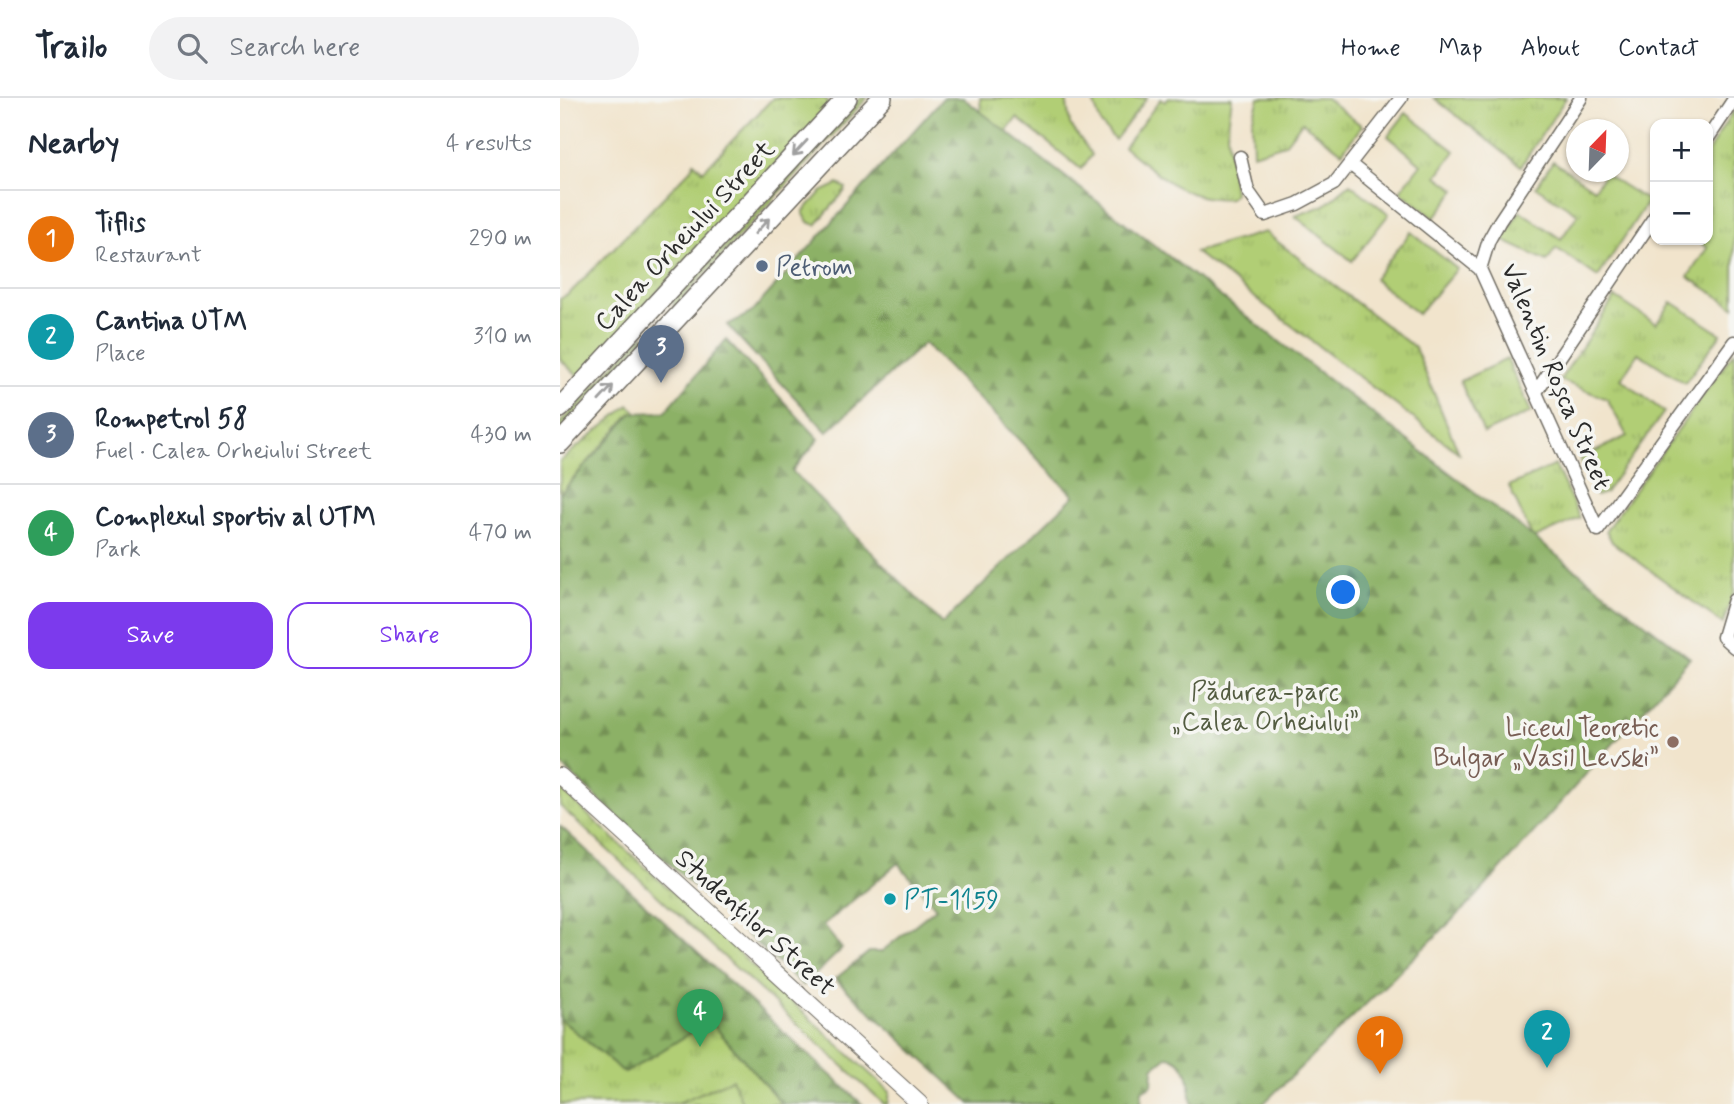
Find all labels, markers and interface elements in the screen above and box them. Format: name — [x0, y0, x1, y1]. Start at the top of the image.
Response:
search box — [149, 17, 639, 80]
text: Trailo — [35, 26, 107, 70]
icon: search — [173, 29, 211, 67]
text: Search here — [229, 31, 360, 65]
text: Home — [1341, 33, 1401, 64]
text: Map — [1439, 33, 1483, 64]
text: About — [1521, 33, 1580, 64]
text: Contact — [1618, 33, 1699, 64]
north arrow — [1566, 119, 1629, 182]
map controls — [1650, 119, 1713, 245]
button: + — [1650, 119, 1713, 182]
text: Nearby — [28, 124, 119, 163]
text: 4 results — [446, 129, 532, 159]
street label: Calea Orheiului Street — [588, 134, 783, 339]
one-way arrow — [792, 139, 809, 156]
button: − — [1650, 182, 1713, 245]
text: Tiflis — [95, 207, 146, 241]
one-way arrow — [753, 218, 770, 235]
text: 1 — [46, 224, 56, 254]
text: 290 m — [469, 224, 532, 254]
text: Restaurant — [95, 241, 202, 271]
place label: Petrom — [776, 251, 853, 285]
marker: Petrom — [754, 258, 770, 274]
street label: Valentin Roșca Street — [1492, 258, 1618, 495]
text: Cantina UTM — [95, 305, 247, 339]
text: 2 — [45, 322, 57, 352]
text: 310 m — [473, 322, 532, 352]
pin: 3 — [638, 325, 684, 383]
text: Place — [95, 339, 146, 369]
one-way arrow — [598, 385, 615, 402]
text: Rompetrol 58 — [95, 403, 247, 437]
text: 3 — [46, 420, 56, 450]
text: 430 m — [471, 420, 532, 450]
text: Fuel · Calea Orheiului Street — [95, 437, 372, 467]
text: Complexul sportiv al UTM — [95, 501, 376, 535]
text: 4 — [44, 518, 58, 548]
text: 470 m — [469, 518, 532, 548]
text: Park — [95, 535, 141, 565]
your location — [1326, 575, 1360, 609]
button: Save — [28, 602, 273, 669]
button: Share — [287, 602, 532, 669]
park label: Pădurea-parc „Calea Orheiului” — [1171, 676, 1359, 740]
place label: Liceul Teoretic Bulgar „Vasil Levski” — [1433, 712, 1659, 778]
marker: Liceul Teoretic Bulgar „Vasil Levski” — [1665, 734, 1681, 750]
street label: Studenților Street — [667, 843, 842, 1004]
place label: PT-1159 — [904, 884, 999, 918]
marker: PT-1159 — [882, 891, 898, 907]
pin: 4 — [677, 989, 723, 1047]
pin: 2 — [1524, 1010, 1570, 1068]
pin: 1 — [1357, 1016, 1403, 1074]

